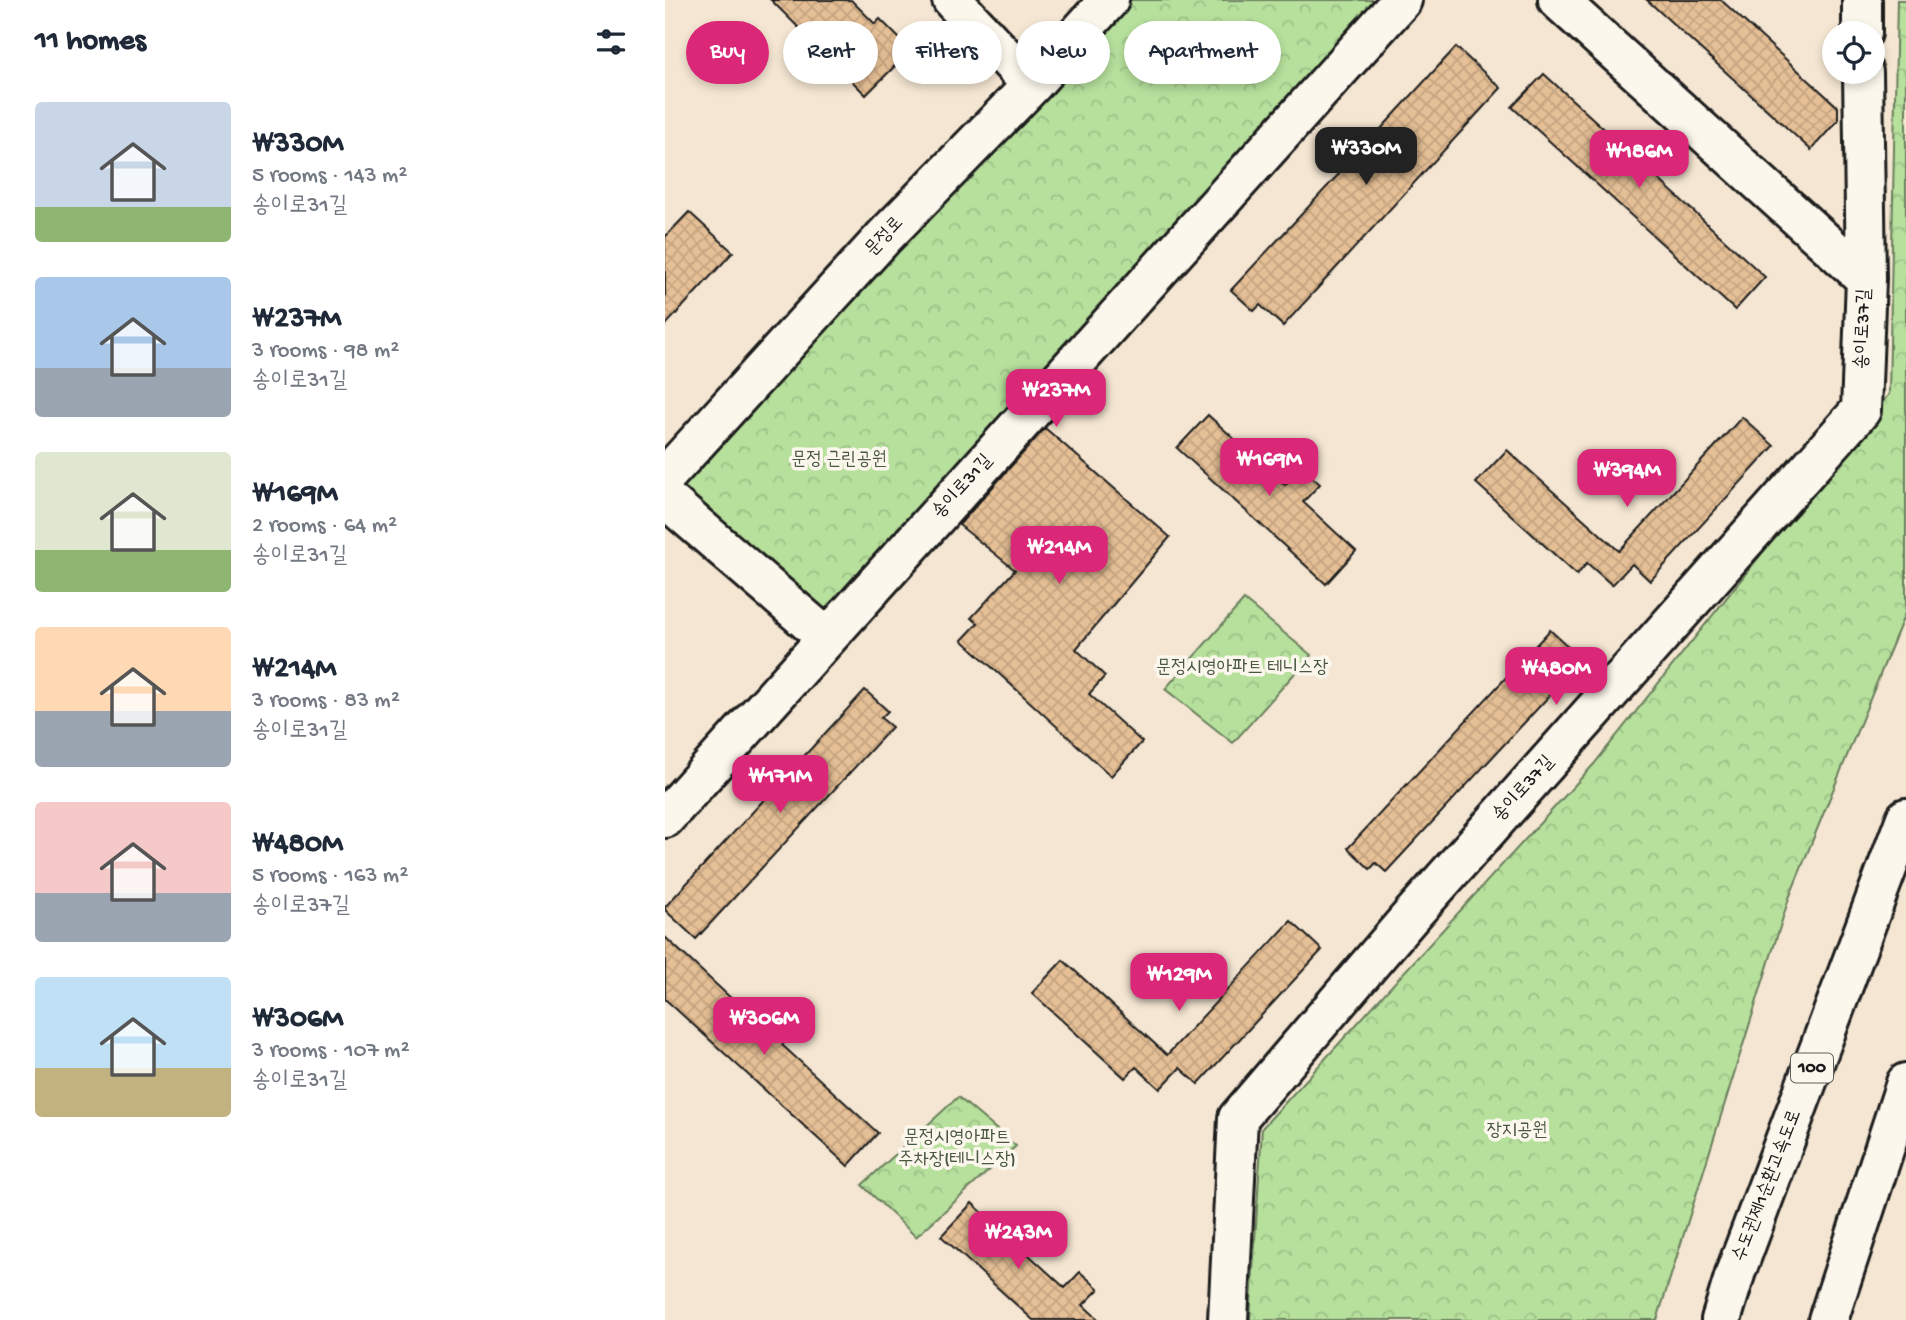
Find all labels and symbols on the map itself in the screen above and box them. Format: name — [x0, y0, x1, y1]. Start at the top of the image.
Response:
pin: ₩330M — [1317, 128, 1415, 187]
pin: ₩186M — [1590, 130, 1688, 190]
street label: 문정로 — [861, 212, 909, 262]
street label: 송이로37길 — [1851, 288, 1877, 370]
pin: ₩237M — [1007, 370, 1105, 429]
pin: ₩169M — [1220, 438, 1318, 498]
park label: 문정 근린공원 — [791, 449, 887, 472]
pin: ₩394M — [1578, 449, 1676, 509]
street label: 송이로31길 — [928, 450, 998, 524]
pin: ₩214M — [1010, 526, 1108, 586]
pin: ₩480M — [1507, 648, 1605, 707]
park label: 문정시영아파트 테니스장 — [1156, 657, 1328, 680]
street label: 송이로37길 — [1488, 751, 1560, 827]
pin: ₩171M — [731, 756, 829, 815]
pin: ₩129M — [1130, 954, 1228, 1013]
pin: ₩306M — [715, 998, 813, 1057]
road number: 100 — [1791, 1054, 1833, 1083]
street label: 수도권제1순환고속도로 — [1728, 1107, 1808, 1265]
park label: 장지공원 — [1486, 1120, 1548, 1143]
park label: 문정시영아파트 주차장(테니스장) — [898, 1127, 1016, 1172]
pin: ₩243M — [969, 1212, 1067, 1271]

